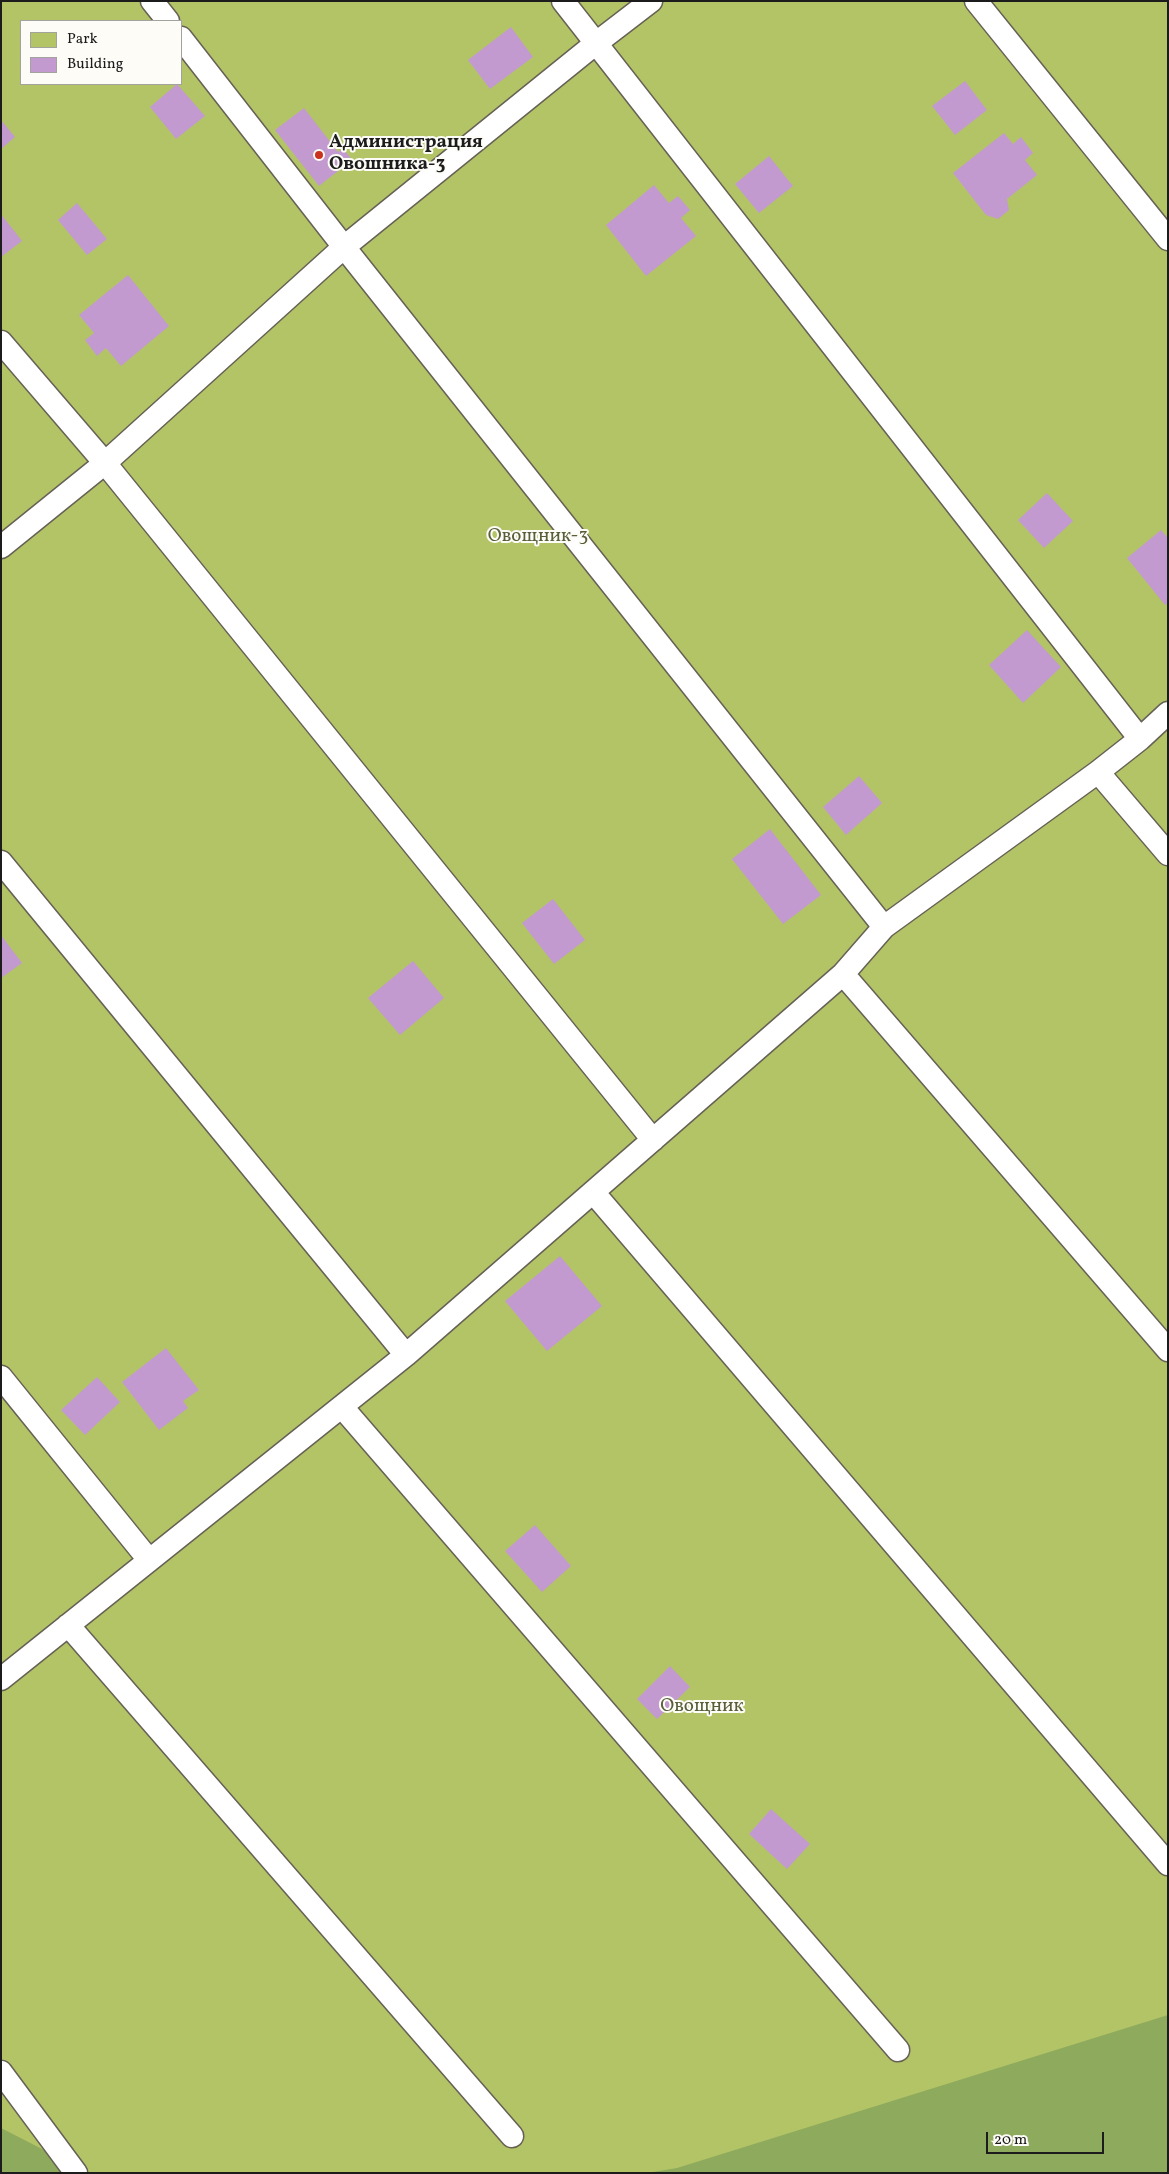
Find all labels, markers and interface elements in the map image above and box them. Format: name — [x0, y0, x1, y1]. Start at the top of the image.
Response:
legend — [20, 20, 182, 85]
text: Park — [67, 29, 98, 50]
text: Building — [67, 54, 123, 75]
place label: Администрация Овошника-3 — [329, 133, 483, 177]
marker: Администрация Овошника-3 — [313, 149, 325, 161]
park label: Овощник-3 — [488, 527, 588, 549]
park label: Овощник — [660, 1697, 744, 1719]
scale bar — [989, 2122, 1106, 2154]
text: 20 m — [994, 2130, 1027, 2151]

